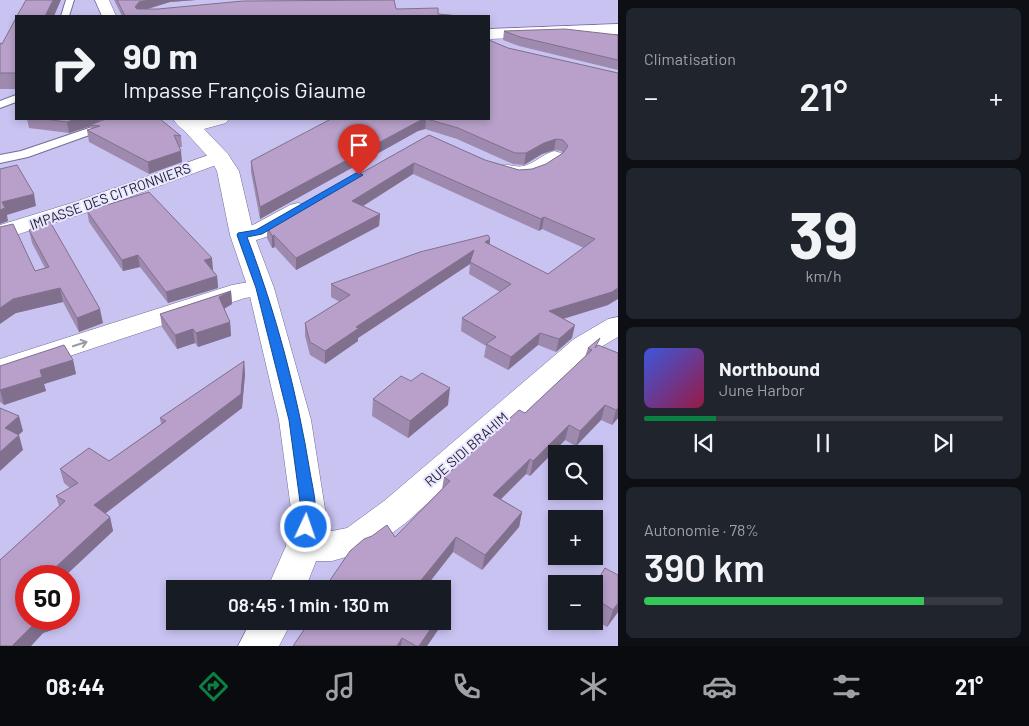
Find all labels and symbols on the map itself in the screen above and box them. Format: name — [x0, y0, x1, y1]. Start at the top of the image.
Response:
pin — [338, 124, 380, 175]
street label: IMPASSE DES CITRONNIERS — [27, 159, 193, 233]
one-way arrow — [71, 338, 87, 348]
street label: RUE SIDI BRAHIM — [421, 408, 511, 490]
position arrow — [279, 500, 331, 552]
speed limit sign: 50 — [15, 565, 80, 630]

